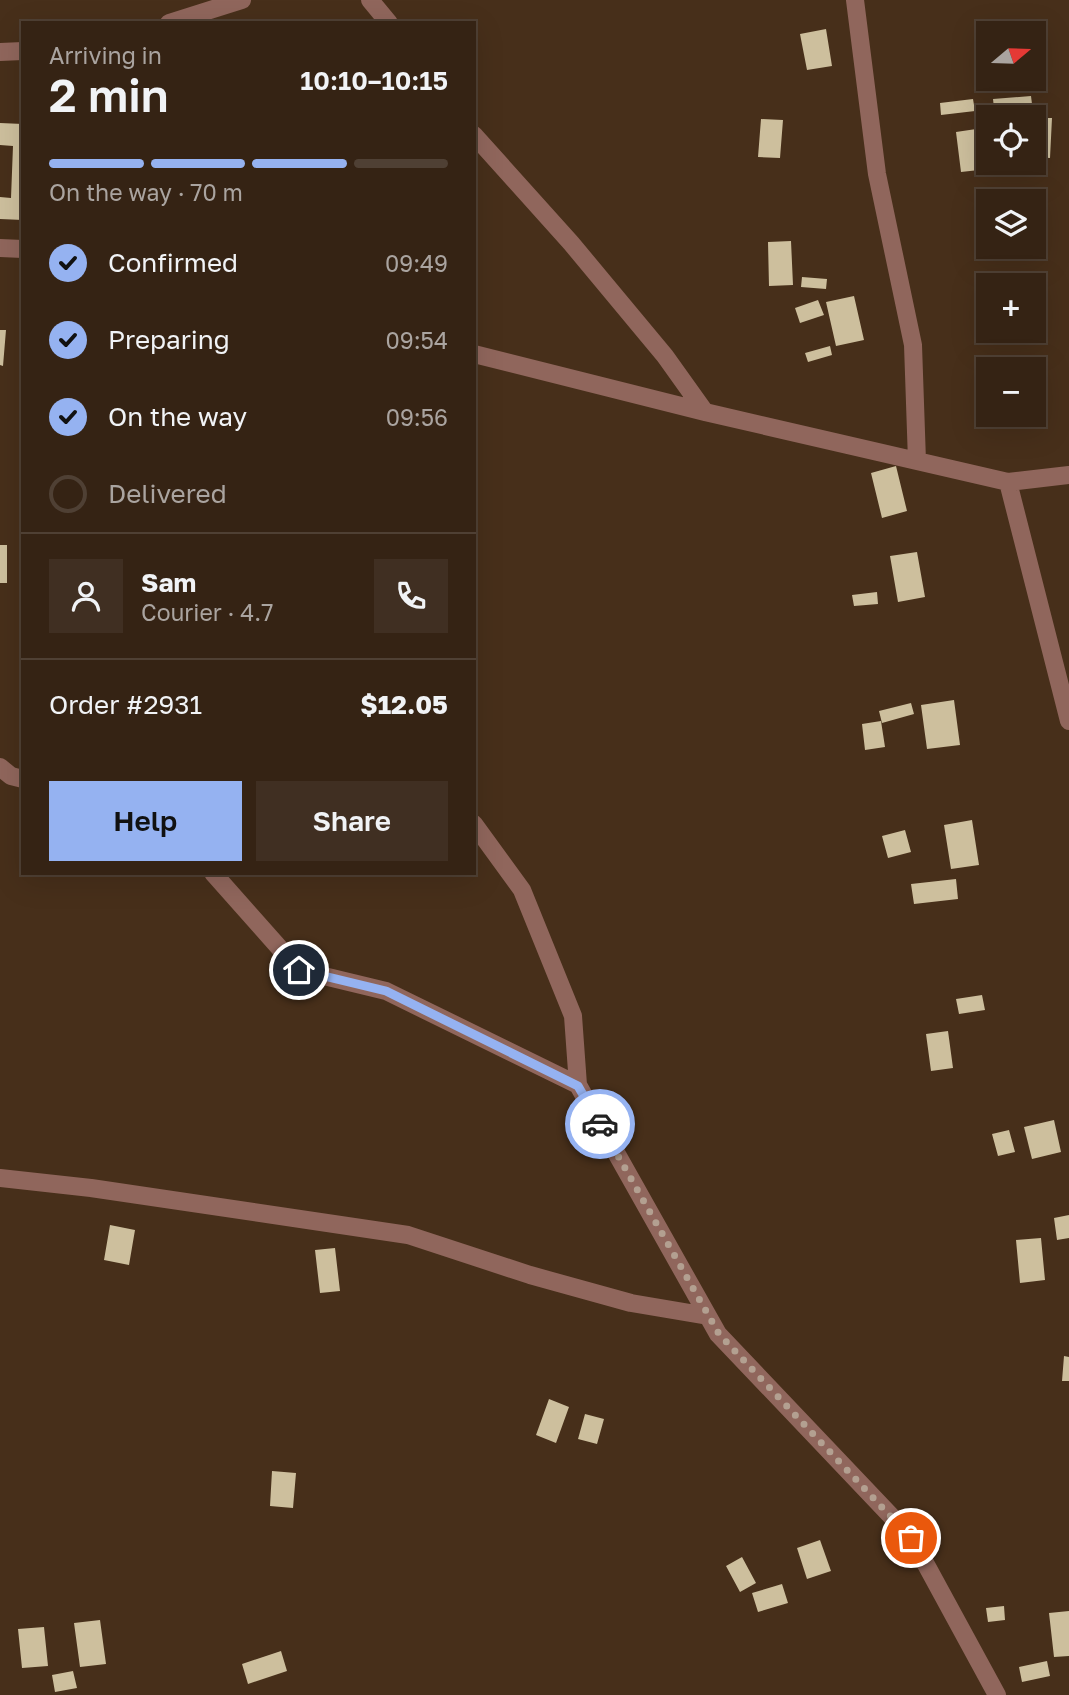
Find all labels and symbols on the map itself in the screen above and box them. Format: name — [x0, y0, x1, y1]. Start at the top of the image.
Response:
north arrow — [976, 21, 1046, 91]
pin — [269, 940, 329, 1000]
courier — [565, 1089, 635, 1159]
pin — [881, 1508, 941, 1568]

